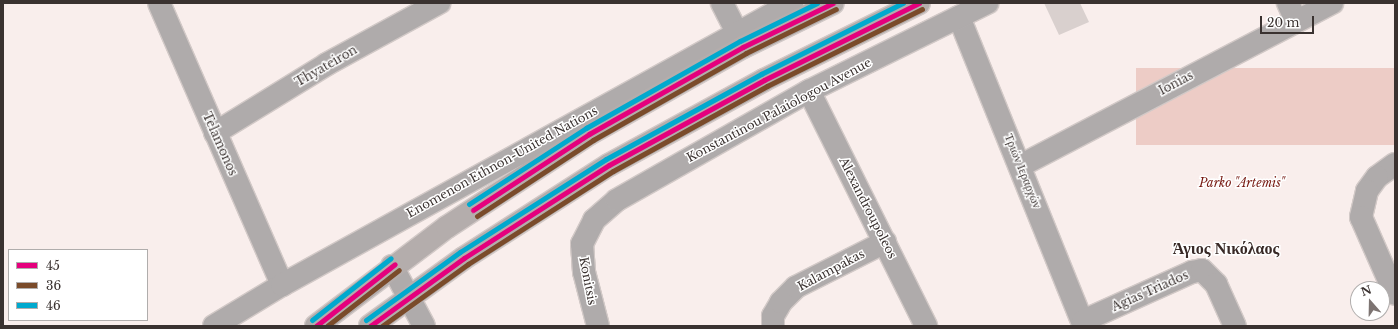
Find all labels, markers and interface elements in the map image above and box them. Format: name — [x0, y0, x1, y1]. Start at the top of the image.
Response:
scale bar — [1262, 8, 1316, 34]
text: 20 m — [1267, 15, 1299, 30]
street label: Thyateiron — [292, 42, 360, 90]
street label: Konstantinou Palaiologou Avenue — [684, 55, 874, 165]
street label: Ionias — [1156, 68, 1196, 98]
street label: Enomenon Ethnon-United Nations — [404, 103, 600, 221]
street label: Telamonos — [200, 110, 240, 178]
street label: Τριών Ιεραρχών — [1002, 132, 1044, 210]
street label: Alexandroupoleos — [836, 155, 900, 261]
park label: Parko "Artemis" — [1199, 176, 1285, 190]
district label: Άγιος Νικόλαος — [1173, 238, 1279, 258]
street label: Kalampakas — [795, 246, 867, 294]
legend — [8, 249, 148, 321]
street label: Konitsis — [576, 256, 600, 306]
text: 45 — [46, 258, 60, 273]
street label: Agias Triados — [1109, 268, 1191, 314]
text: 36 — [46, 278, 61, 293]
north arrow — [1350, 281, 1390, 321]
text: N — [1359, 282, 1373, 299]
text: 46 — [46, 298, 61, 313]

